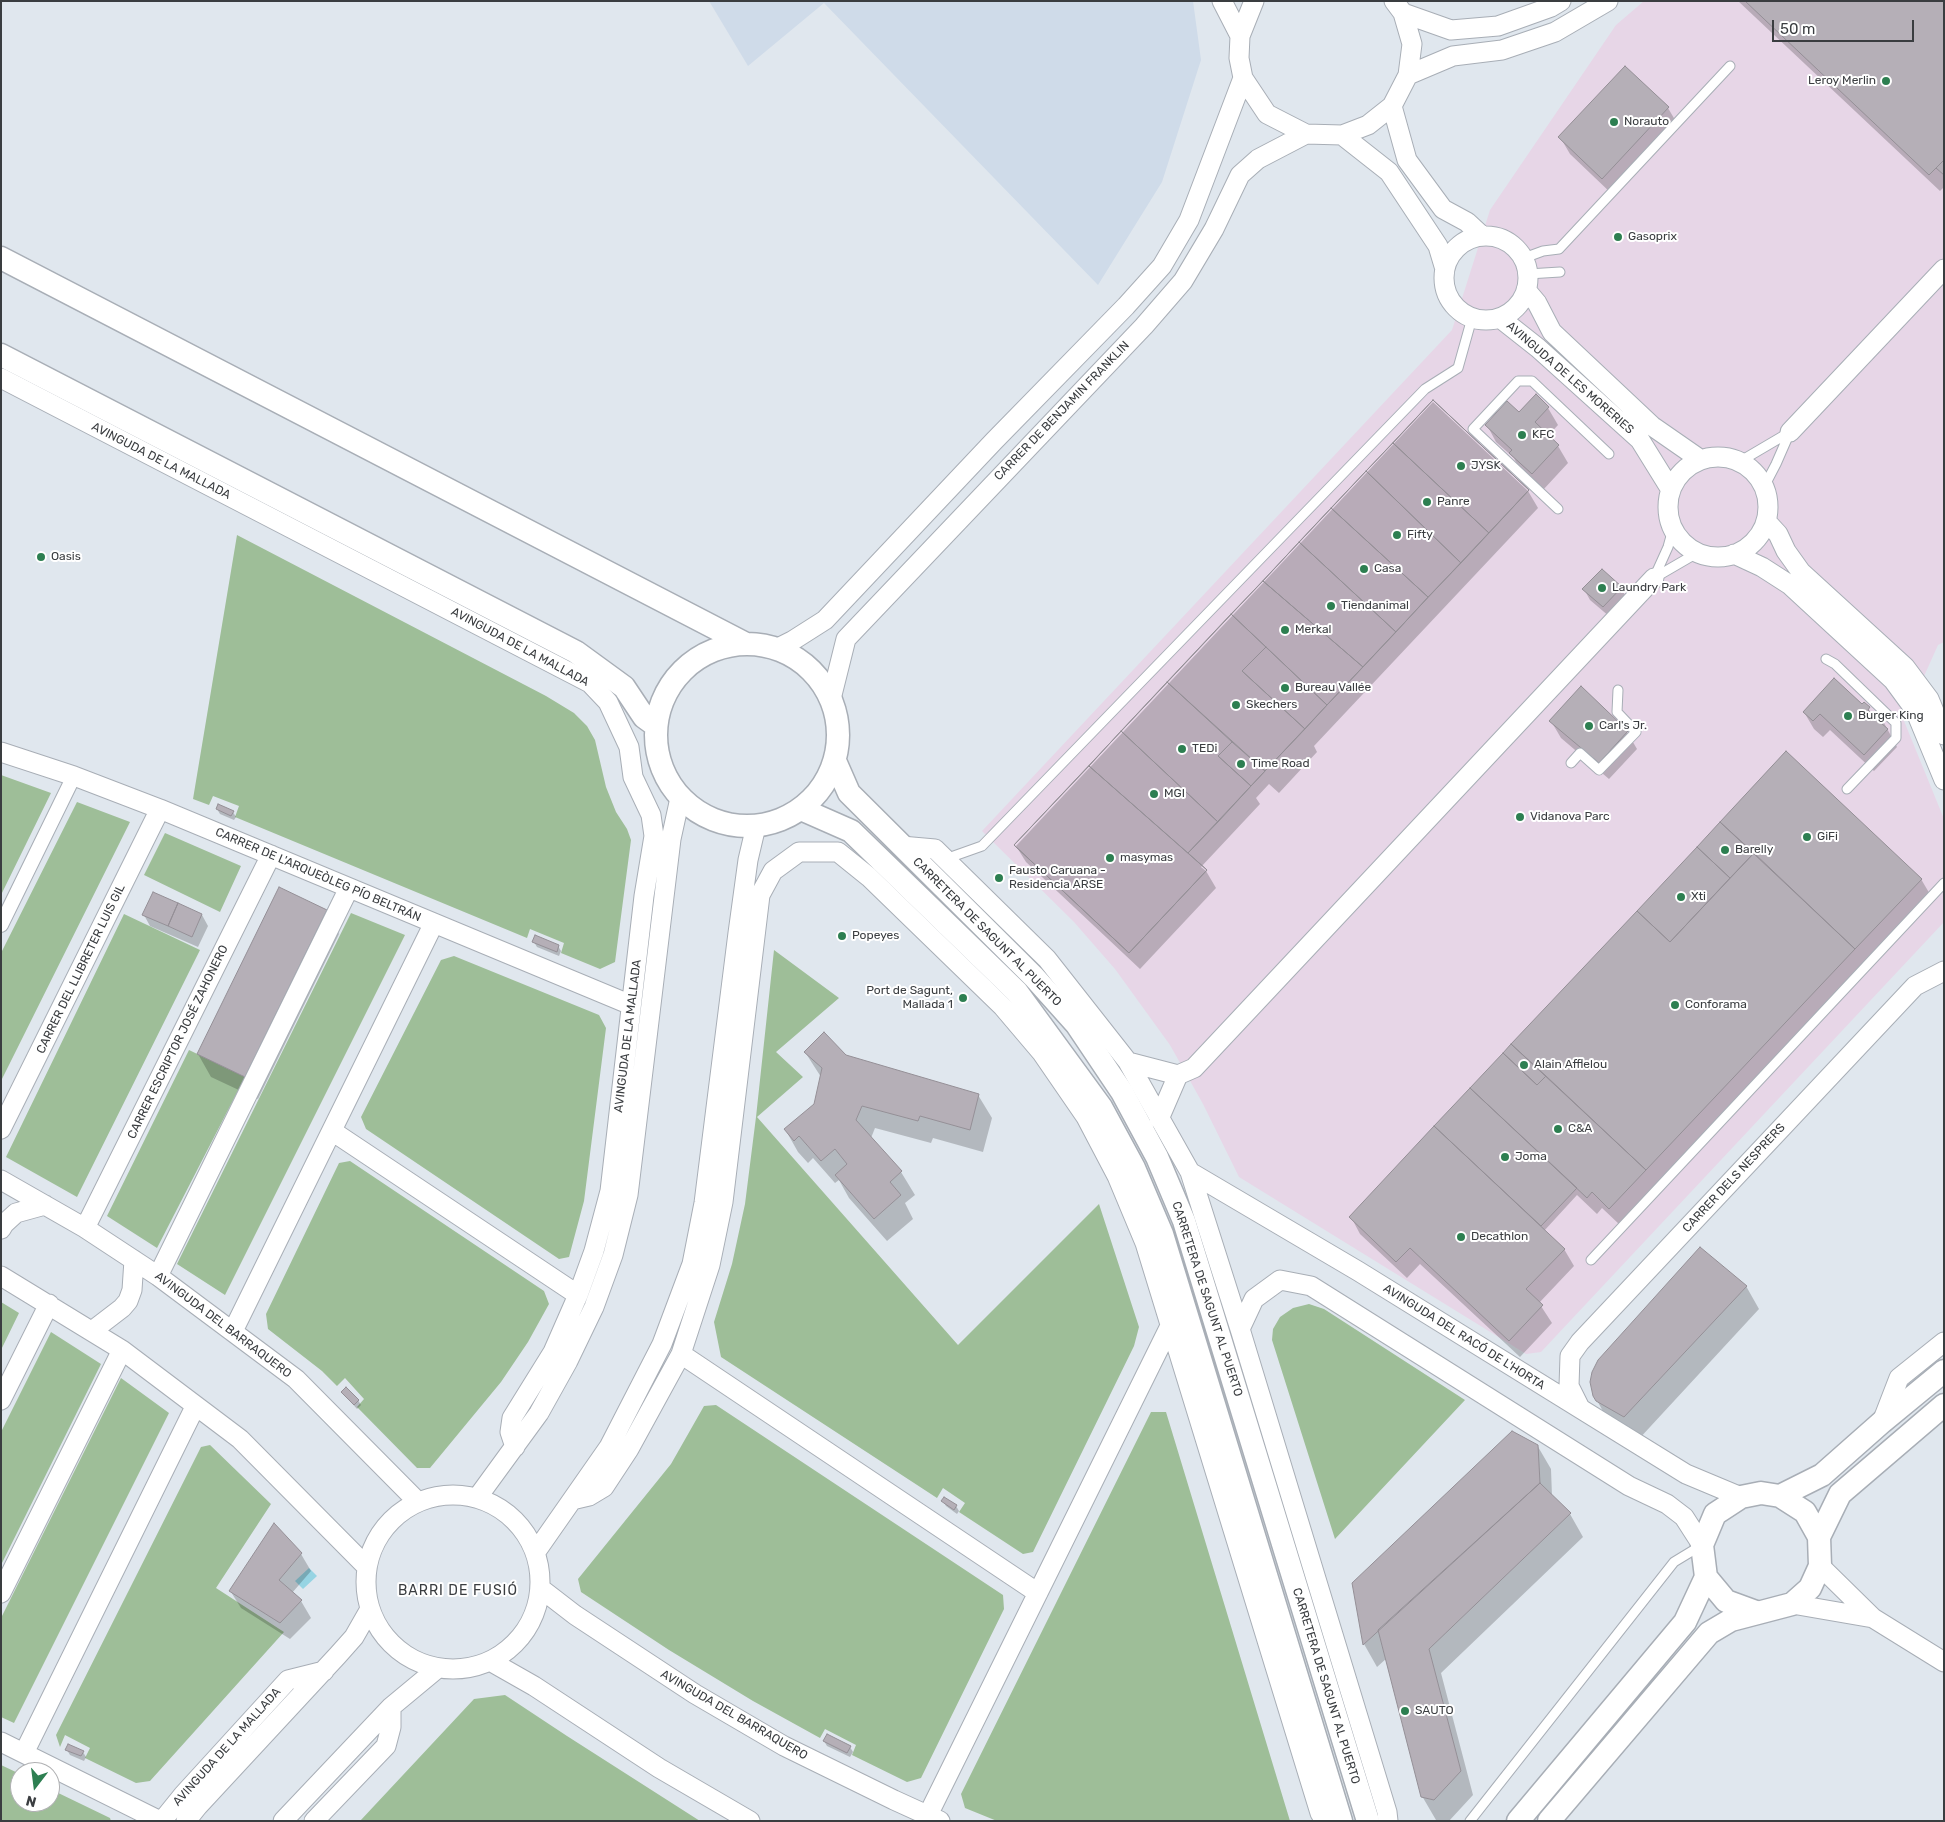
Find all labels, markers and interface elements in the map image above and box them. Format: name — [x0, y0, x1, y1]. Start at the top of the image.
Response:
scale bar — [1775, 10, 1918, 42]
text: 50 m — [1780, 20, 1815, 38]
place label: Leroy Merlin — [1808, 74, 1876, 88]
marker: Leroy Merlin — [1880, 75, 1892, 87]
place label: Norauto — [1624, 115, 1669, 129]
marker: Norauto — [1608, 116, 1620, 128]
place label: Gasoprix — [1628, 230, 1677, 244]
marker: Gasoprix — [1612, 231, 1624, 243]
street label: AVINGUDA DE LES MORERIES — [1503, 319, 1637, 437]
street label: CARRER DE BENJAMIN FRANKLIN — [991, 338, 1133, 484]
street label: AVINGUDA DE LA MALLADA — [89, 420, 233, 502]
place label: KFC — [1532, 428, 1554, 442]
marker: KFC — [1516, 429, 1528, 441]
place label: JYSK — [1471, 459, 1501, 473]
marker: JYSK — [1455, 460, 1467, 472]
place label: Panre — [1437, 495, 1470, 509]
marker: Panre — [1421, 496, 1433, 508]
place label: Fifty — [1407, 528, 1433, 542]
marker: Fifty — [1391, 529, 1403, 541]
place label: Oasis — [51, 550, 81, 564]
marker: Oasis — [35, 551, 47, 563]
place label: Casa — [1374, 562, 1401, 576]
marker: Casa — [1358, 563, 1370, 575]
place label: Laundry Park — [1612, 581, 1686, 595]
marker: Laundry Park — [1596, 582, 1608, 594]
place label: Tiendanimal — [1341, 599, 1409, 613]
marker: Tiendanimal — [1325, 600, 1337, 612]
street label: AVINGUDA DE LA MALLADA — [449, 604, 591, 690]
place label: Merkal — [1295, 623, 1331, 637]
marker: Merkal — [1279, 624, 1291, 636]
place label: Bureau Vallée — [1295, 681, 1371, 695]
marker: Bureau Vallée — [1279, 682, 1291, 694]
place label: Skechers — [1246, 698, 1297, 712]
marker: Skechers — [1230, 699, 1242, 711]
place label: Burger King — [1858, 709, 1924, 723]
marker: Burger King — [1842, 710, 1854, 722]
place label: Carl's Jr. — [1599, 719, 1647, 733]
marker: Carl's Jr. — [1583, 720, 1595, 732]
place label: TEDi — [1192, 742, 1217, 756]
marker: TEDi — [1176, 743, 1188, 755]
place label: Time Road — [1251, 757, 1310, 771]
marker: Time Road — [1235, 758, 1247, 770]
place label: MGI — [1164, 787, 1185, 801]
marker: MGI — [1148, 788, 1160, 800]
place label: Vidanova Parc — [1530, 810, 1610, 824]
marker: Vidanova Parc — [1514, 811, 1526, 823]
street label: CARRER DE L'ARQUEÒLEG PÍO BELTRÁN — [213, 825, 423, 925]
place label: GiFi — [1817, 830, 1838, 844]
marker: GiFi — [1801, 831, 1813, 843]
place label: Barelly — [1735, 843, 1773, 857]
marker: Barelly — [1719, 844, 1731, 856]
place label: masymas — [1120, 851, 1173, 865]
marker: masymas — [1104, 852, 1116, 864]
street label: CARRETERA DE SAGUNT AL PUERTO — [910, 855, 1064, 1009]
place label: Fausto Caruana - Residencia ARSE — [1009, 864, 1106, 892]
marker: Fausto Caruana - Residencia ARSE — [993, 872, 1005, 884]
street label: CARRER DEL LLIBRETER LUIS GIL — [34, 882, 128, 1056]
place label: Xti — [1691, 890, 1706, 904]
marker: Xti — [1675, 891, 1687, 903]
place label: Popeyes — [852, 929, 899, 943]
marker: Popeyes — [836, 930, 848, 942]
street label: CARRER ESCRIPTOR JOSÉ ZAHONERO — [125, 943, 231, 1141]
street label: AVINGUDA DE LA MALLADA — [611, 959, 645, 1113]
place label: Port de Sagunt, Mallada 1 — [866, 984, 953, 1012]
marker: Port de Sagunt, Mallada 1 — [957, 992, 969, 1004]
place label: Conforama — [1685, 998, 1747, 1012]
marker: Conforama — [1669, 999, 1681, 1011]
place label: Alain Afflelou — [1534, 1058, 1607, 1072]
marker: Alain Afflelou — [1518, 1059, 1530, 1071]
street label: CARRER DELS NESPRERS — [1680, 1121, 1788, 1235]
place label: C&A — [1568, 1122, 1592, 1136]
marker: C&A — [1552, 1123, 1564, 1135]
place label: Joma — [1515, 1150, 1547, 1164]
marker: Joma — [1499, 1151, 1511, 1163]
street label: CARRETERA DE SAGUNT AL PUERTO — [1169, 1200, 1245, 1398]
place label: Decathlon — [1471, 1230, 1528, 1244]
marker: Decathlon — [1455, 1231, 1467, 1243]
street label: AVINGUDA DEL BARRAQUERO — [152, 1269, 294, 1381]
street label: AVINGUDA DEL RACÓ DE L'HORTA — [1381, 1281, 1547, 1393]
district label: BARRI DE FUSIÓ — [396, 1583, 520, 1599]
street label: CARRETERA DE SAGUNT AL PUERTO — [1289, 1586, 1363, 1786]
street label: AVINGUDA DEL BARRAQUERO — [658, 1667, 810, 1763]
street label: AVINGUDA DE LA MALLADA — [170, 1685, 284, 1809]
place label: SAUTO — [1415, 1704, 1454, 1718]
marker: SAUTO — [1399, 1705, 1411, 1717]
north arrow — [10, 1762, 60, 1812]
text: N — [24, 1791, 38, 1811]

